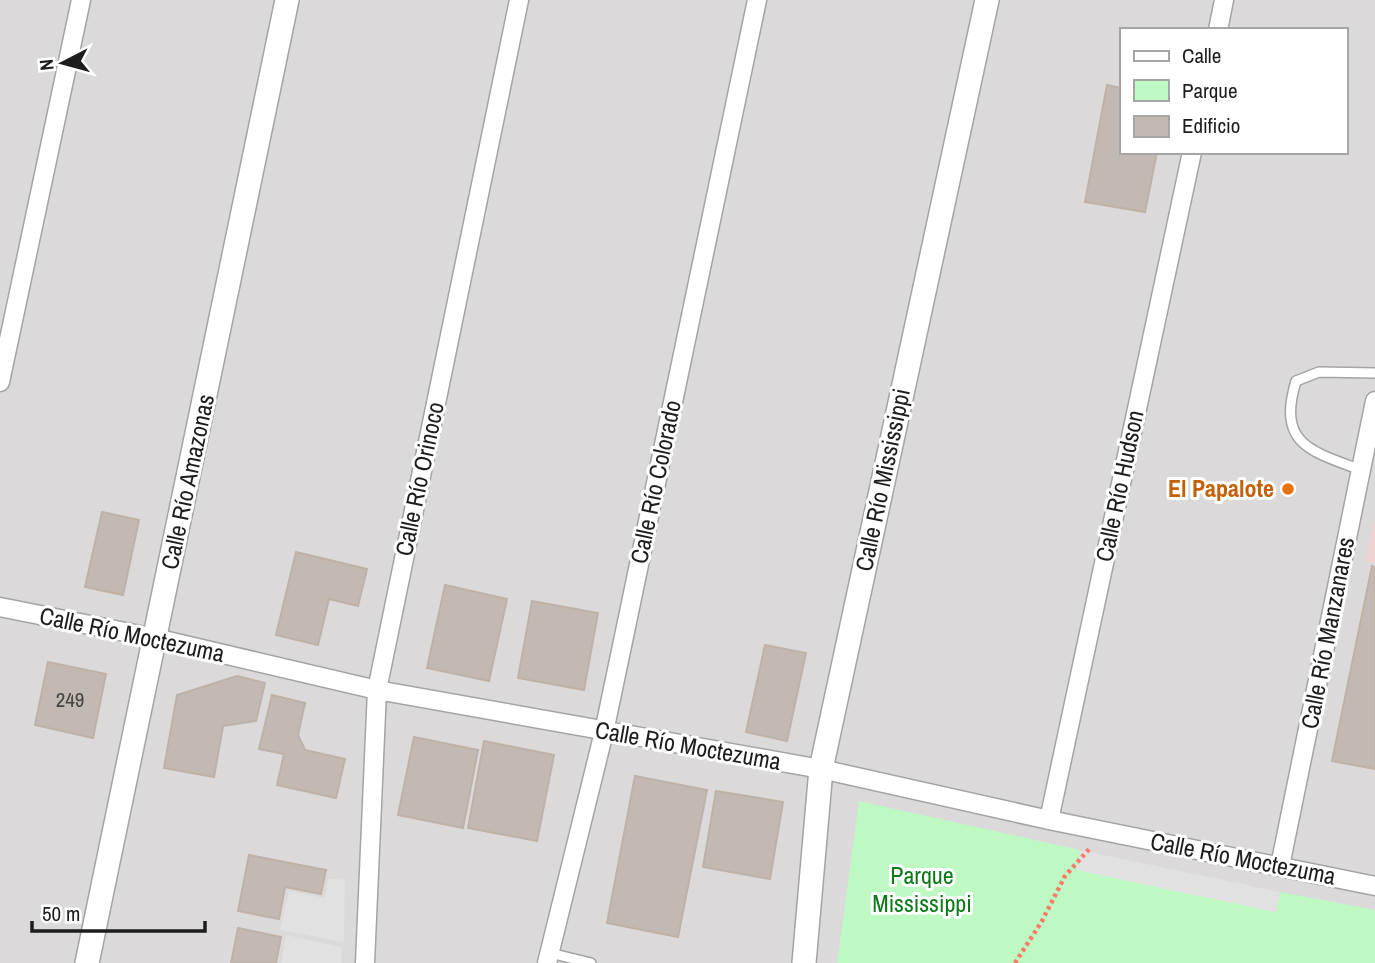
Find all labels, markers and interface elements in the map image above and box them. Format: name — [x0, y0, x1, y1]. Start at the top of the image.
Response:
north arrow — [28, 28, 98, 98]
legend — [1120, 28, 1347, 154]
text: Calle — [1182, 41, 1221, 70]
text: N — [33, 58, 60, 72]
text: Parque — [1182, 76, 1238, 105]
text: Edificio — [1182, 111, 1240, 140]
street label: Calle Río Mississippi — [847, 386, 917, 574]
street label: Calle Río Amazonas — [153, 391, 221, 572]
street label: Calle Río Colorado — [622, 397, 688, 566]
street label: Calle Río Orinoco — [387, 399, 451, 559]
street label: Calle Río Hudson — [1087, 407, 1151, 565]
place label: El Papalote — [1168, 472, 1274, 504]
marker: El Papalote — [1280, 481, 1296, 497]
street label: Calle Río Manzanares — [1293, 534, 1361, 731]
street label: Calle Río Moctezuma — [37, 599, 228, 669]
house number: 249 — [56, 685, 84, 714]
street label: Calle Río Moctezuma — [593, 713, 784, 777]
street label: Calle Río Moctezuma — [1148, 824, 1339, 892]
park label: Parque Mississippi — [872, 859, 972, 919]
scale bar — [32, 890, 205, 934]
text: 50 m — [42, 899, 80, 928]

